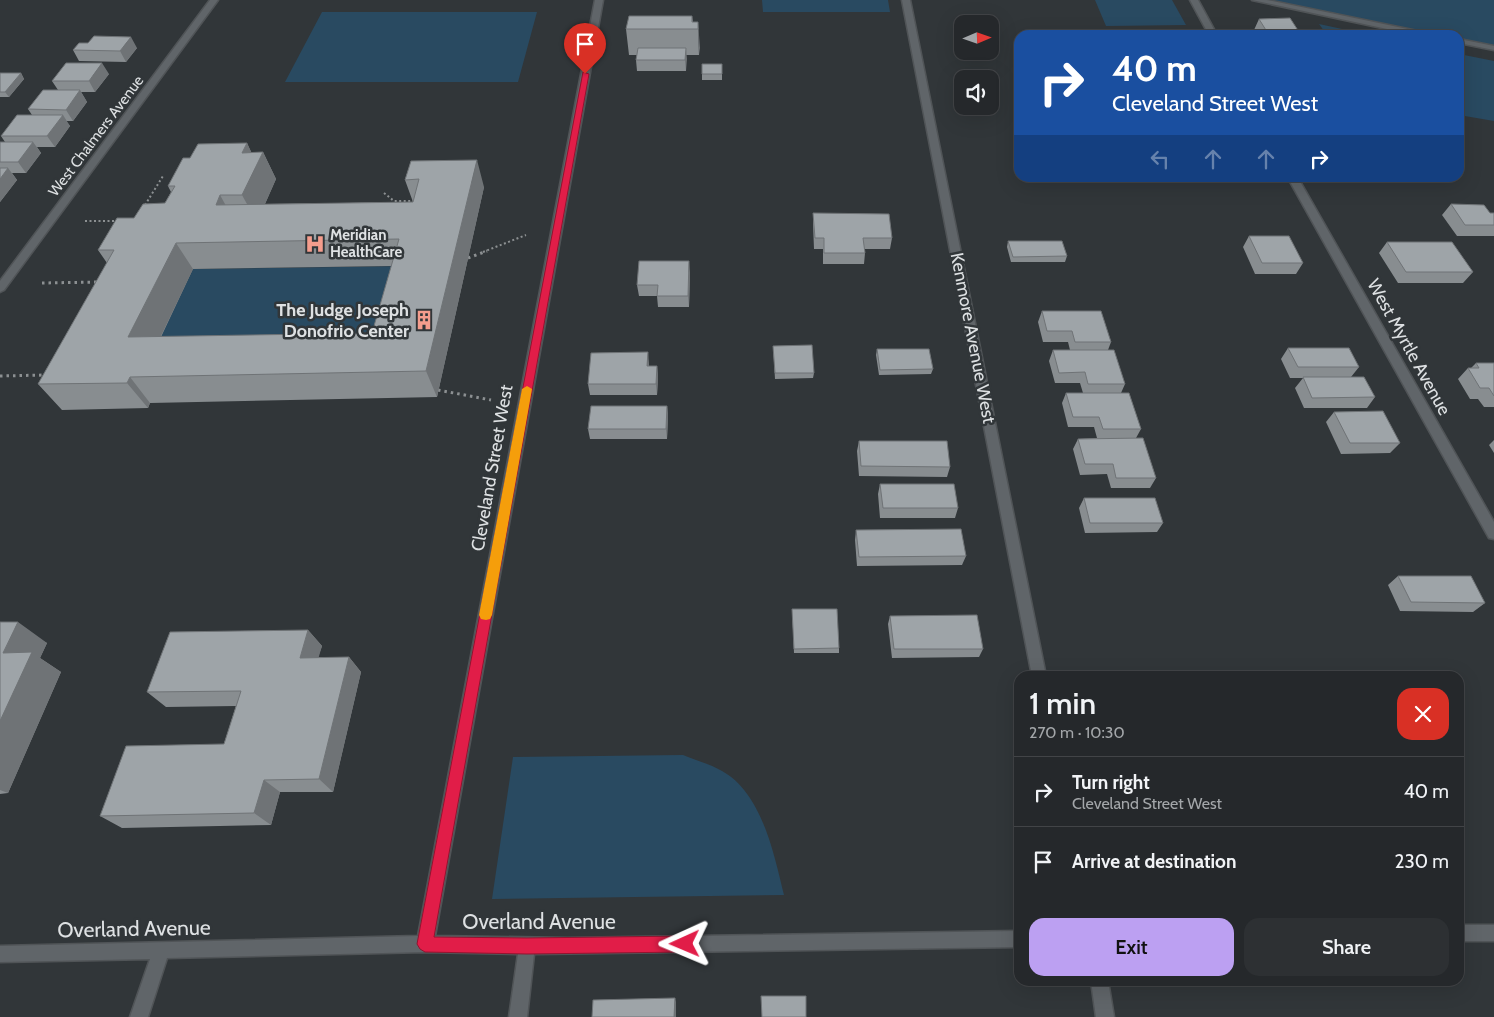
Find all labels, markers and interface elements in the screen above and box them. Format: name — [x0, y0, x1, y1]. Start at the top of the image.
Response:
north arrow — [954, 15, 999, 60]
map controls — [954, 15, 999, 115]
pin — [564, 23, 606, 74]
icon: arrive — [571, 30, 599, 58]
text: 40 m — [1112, 47, 1197, 90]
icon: right — [1029, 50, 1094, 115]
button: sound — [954, 70, 999, 115]
street label: West Chalmers Avenue — [45, 72, 148, 200]
text: Cleveland Street West — [1112, 90, 1318, 117]
icon: left — [1146, 145, 1174, 173]
icon: ahead — [1199, 145, 1227, 173]
icon: ahead — [1252, 145, 1280, 173]
icon: right — [1305, 145, 1333, 173]
place label: Meridian HealthCare — [330, 226, 402, 261]
hospital icon: Meridian HealthCare — [304, 233, 326, 255]
street label: Kenmore Avenue West — [946, 251, 1000, 425]
street label: West Myrtle Avenue — [1362, 275, 1456, 419]
place label: The Judge Joseph Donofrio Center — [276, 299, 409, 342]
building icon: The Judge Joseph Donofrio Center — [413, 309, 435, 331]
street label: Cleveland Street West — [467, 383, 517, 553]
text: 1 min — [1029, 685, 1096, 722]
button: close — [1397, 688, 1449, 740]
text: 270 m · 10:30 — [1029, 723, 1125, 742]
text: Turn right — [1072, 771, 1150, 794]
icon: right — [1029, 778, 1057, 806]
text: 40 m — [1404, 780, 1449, 803]
text: Cleveland Street West — [1072, 794, 1222, 813]
icon: arrive — [1029, 848, 1057, 876]
text: Arrive at destination — [1072, 850, 1236, 873]
text: 230 m — [1395, 850, 1449, 873]
street label: Overland Avenue — [462, 909, 616, 934]
street label: Overland Avenue — [57, 915, 211, 942]
position arrow — [658, 917, 710, 969]
button: Exit — [1029, 918, 1234, 976]
button: Share — [1244, 918, 1449, 976]

